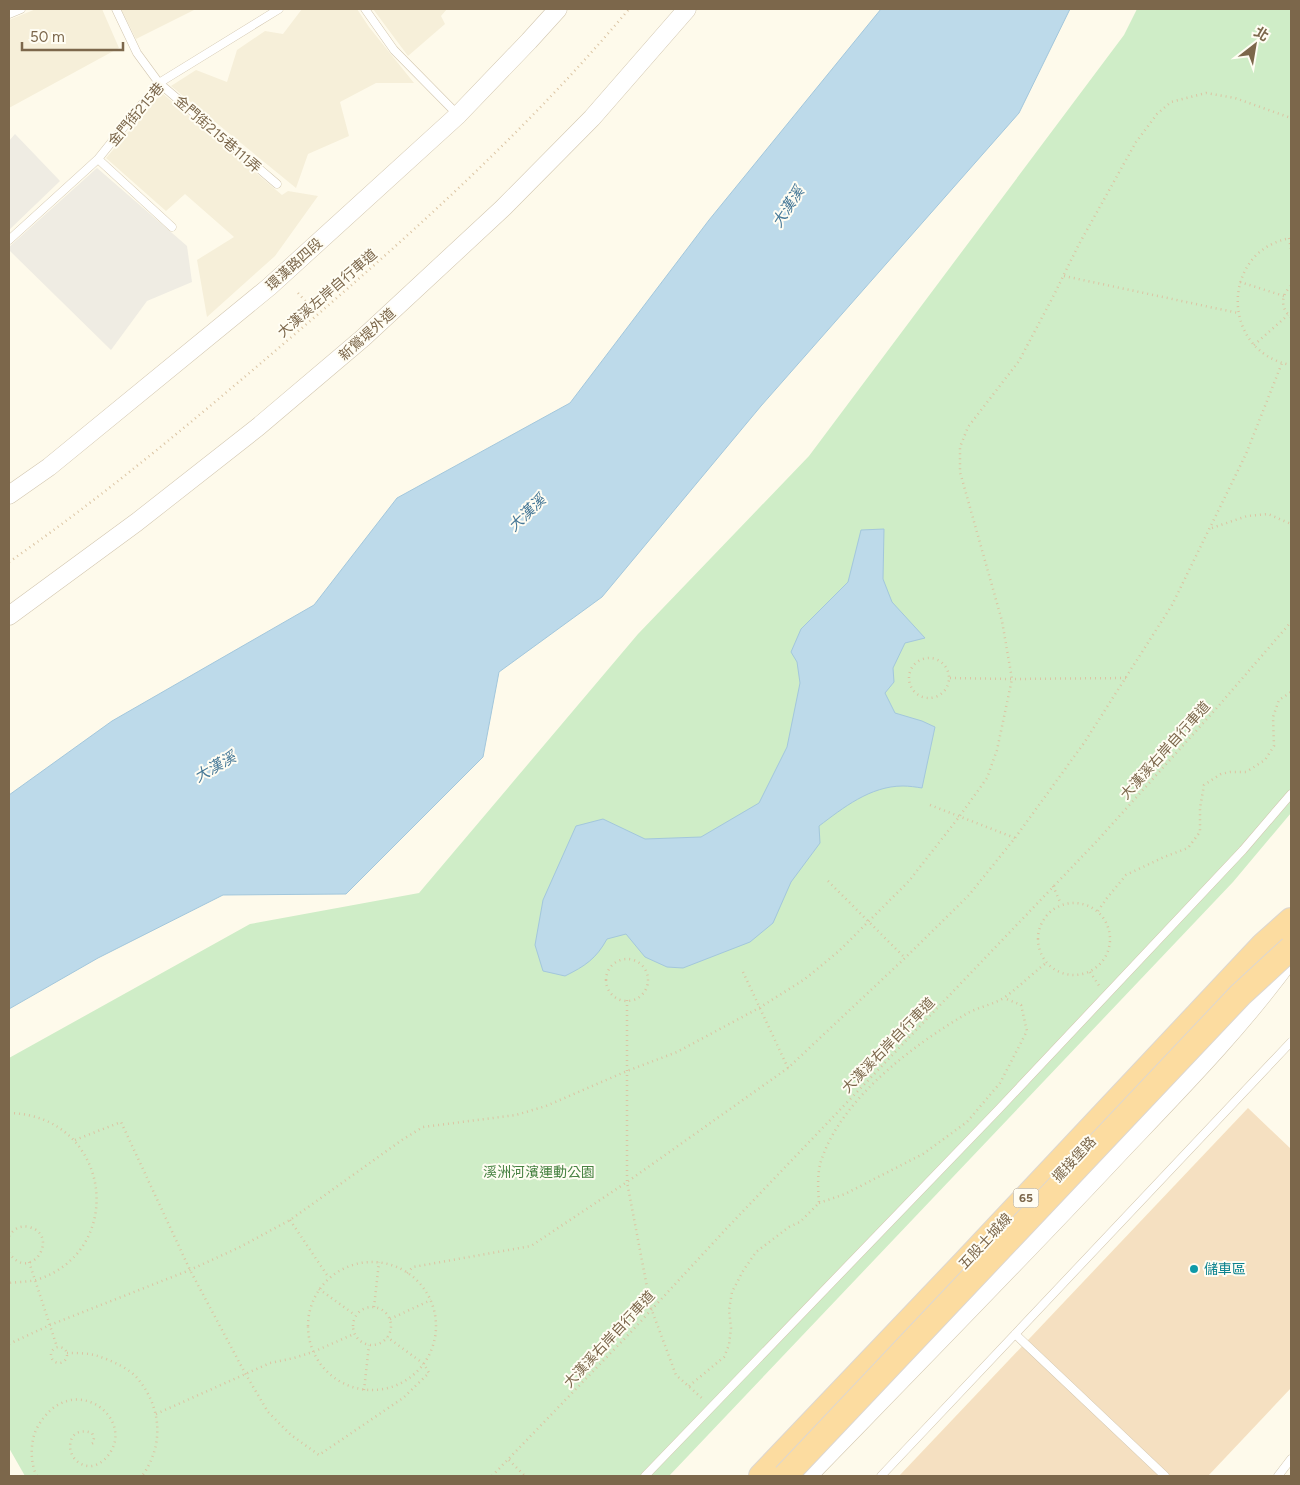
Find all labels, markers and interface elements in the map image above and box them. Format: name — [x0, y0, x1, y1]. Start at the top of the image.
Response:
scale bar — [22, 20, 124, 52]
north arrow — [1230, 20, 1280, 70]
text: 北 — [1251, 23, 1272, 45]
text: 50 m — [30, 28, 65, 46]
street label: 金門街215巷 — [105, 79, 168, 150]
street label: 金門街215巷111弄 — [171, 92, 264, 177]
water label: 大漢溪 — [768, 182, 809, 231]
street label: 環漢路四段 — [263, 235, 326, 294]
street label: 大漢溪左岸自行車道 — [274, 246, 380, 341]
street label: 新鶯堤外道 — [336, 305, 399, 364]
water label: 大漢溪 — [505, 490, 551, 535]
street label: 大漢溪右岸自行車道 — [1117, 698, 1214, 803]
water label: 大漢溪 — [191, 747, 241, 786]
street label: 大漢溪右岸自行車道 — [838, 994, 938, 1097]
street label: 擺接堡路 — [1049, 1133, 1100, 1186]
park label: 溪洲河濱運動公園 — [483, 1164, 595, 1181]
road number: 65 — [1014, 1188, 1038, 1208]
street label: 五股土城線 — [955, 1210, 1015, 1273]
place label: 儲車區 — [1204, 1261, 1246, 1278]
marker: 儲車區 — [1188, 1263, 1200, 1275]
street label: 大漢溪右岸自行車道 — [560, 1287, 659, 1391]

